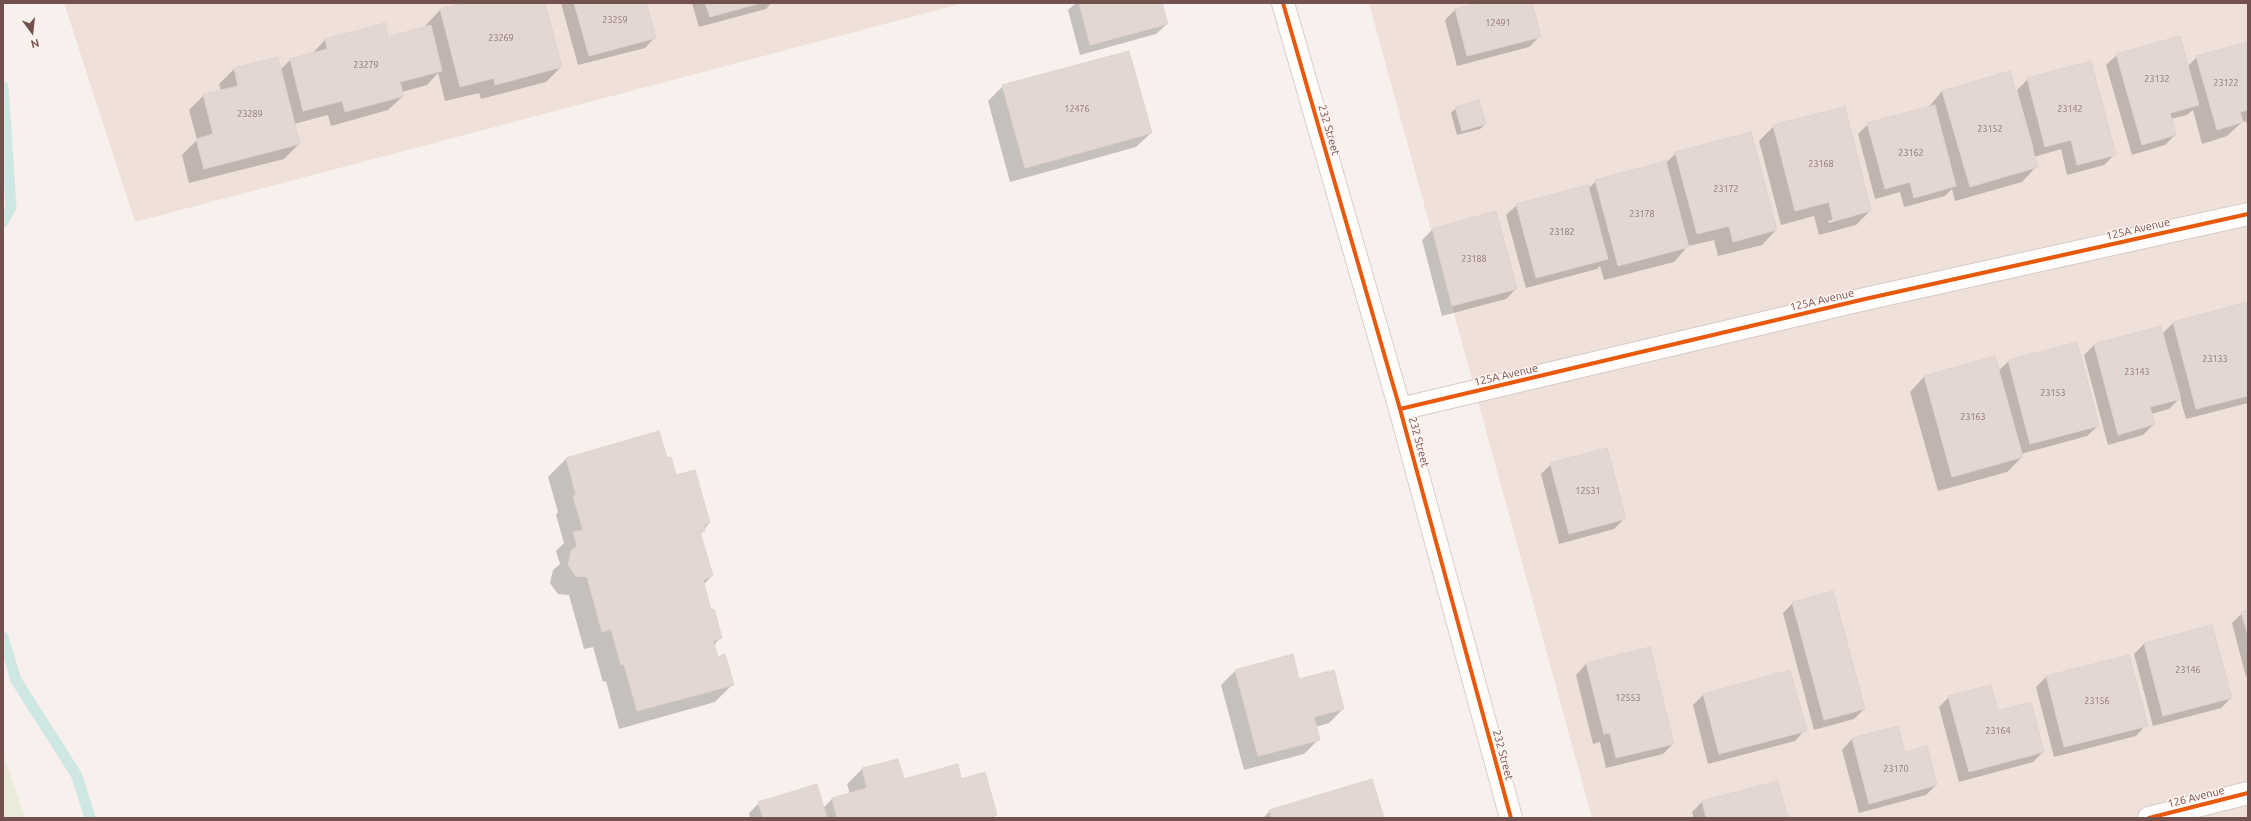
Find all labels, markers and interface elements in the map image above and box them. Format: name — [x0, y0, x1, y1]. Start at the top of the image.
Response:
north arrow — [12, 12, 52, 52]
house number: 23259 — [602, 15, 628, 25]
house number: 12491 — [1485, 18, 1511, 28]
house number: 23269 — [488, 33, 514, 43]
text: N — [30, 37, 41, 50]
house number: 23279 — [353, 60, 379, 70]
house number: 23132 — [2144, 74, 2170, 84]
house number: 23122 — [2213, 78, 2239, 88]
street label: 232 Street — [1316, 103, 1342, 157]
house number: 12476 — [1064, 104, 1090, 114]
house number: 23142 — [2057, 104, 2083, 114]
house number: 23289 — [237, 109, 263, 119]
house number: 23152 — [1977, 124, 2003, 134]
house number: 23162 — [1898, 148, 1924, 158]
house number: 23168 — [1808, 159, 1834, 169]
house number: 23172 — [1713, 184, 1739, 194]
house number: 23178 — [1629, 209, 1655, 219]
street label: 125A Avenue — [2105, 215, 2171, 243]
house number: 23182 — [1549, 227, 1575, 237]
house number: 23188 — [1461, 254, 1487, 264]
street label: 125A Avenue — [1789, 286, 1855, 314]
house number: 23133 — [2202, 354, 2228, 364]
street label: 125A Avenue — [1473, 361, 1539, 389]
house number: 23143 — [2124, 367, 2150, 377]
house number: 23153 — [2040, 388, 2066, 398]
house number: 23163 — [1960, 412, 1986, 422]
street label: 232 Street — [1406, 415, 1432, 469]
house number: 12531 — [1575, 486, 1601, 496]
house number: 23146 — [2175, 665, 2201, 675]
house number: 12553 — [1615, 693, 1641, 703]
house number: 23156 — [2084, 696, 2110, 706]
house number: 23164 — [1985, 726, 2011, 736]
street label: 232 Street — [1490, 728, 1516, 782]
house number: 23170 — [1883, 764, 1909, 774]
street label: 126 Avenue — [2166, 784, 2226, 810]

